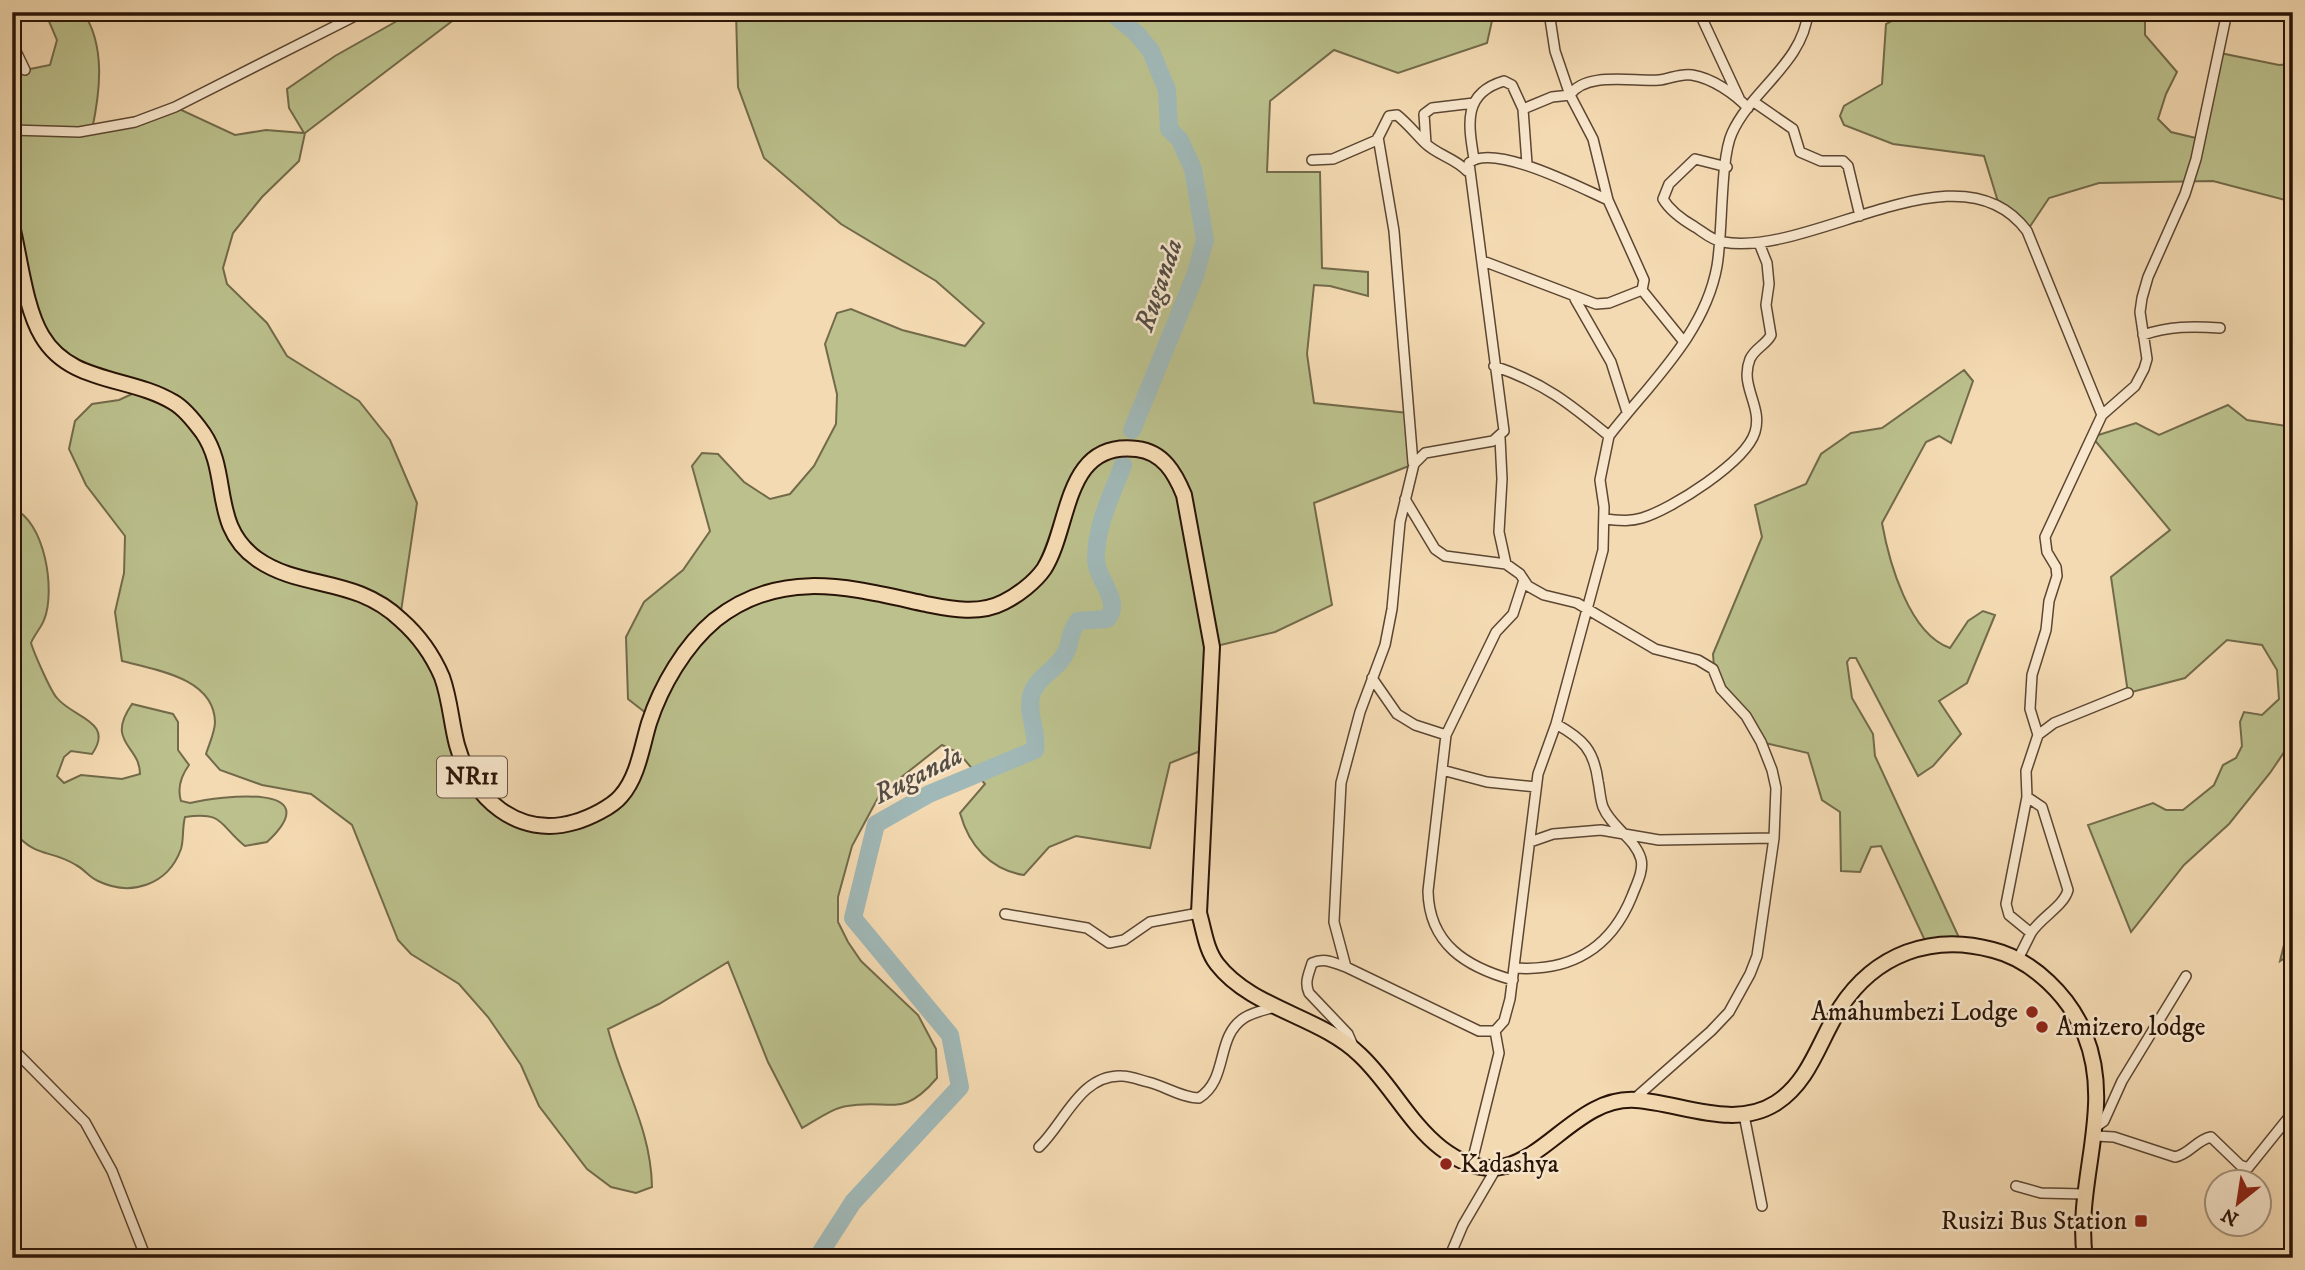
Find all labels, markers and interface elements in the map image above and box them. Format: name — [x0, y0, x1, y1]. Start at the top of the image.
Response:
water label: Ruganda — [1127, 234, 1191, 337]
water label: Ruganda — [867, 738, 968, 813]
road number: NR11 — [437, 756, 507, 798]
place label: Amahumbezi Lodge — [1811, 996, 2018, 1029]
marker: Amahumbezi Lodge — [2024, 1004, 2040, 1020]
place label: Amizero lodge — [2056, 1011, 2206, 1044]
marker: Amizero lodge — [2034, 1019, 2050, 1035]
place label: Kadashya — [1460, 1148, 1559, 1181]
marker: Kadashya — [1438, 1156, 1454, 1172]
north arrow — [2204, 1168, 2274, 1238]
text: N — [2217, 1202, 2243, 1230]
place label: Rusizi Bus Station — [1941, 1205, 2127, 1238]
marker: Rusizi Bus Station — [2133, 1213, 2149, 1229]

